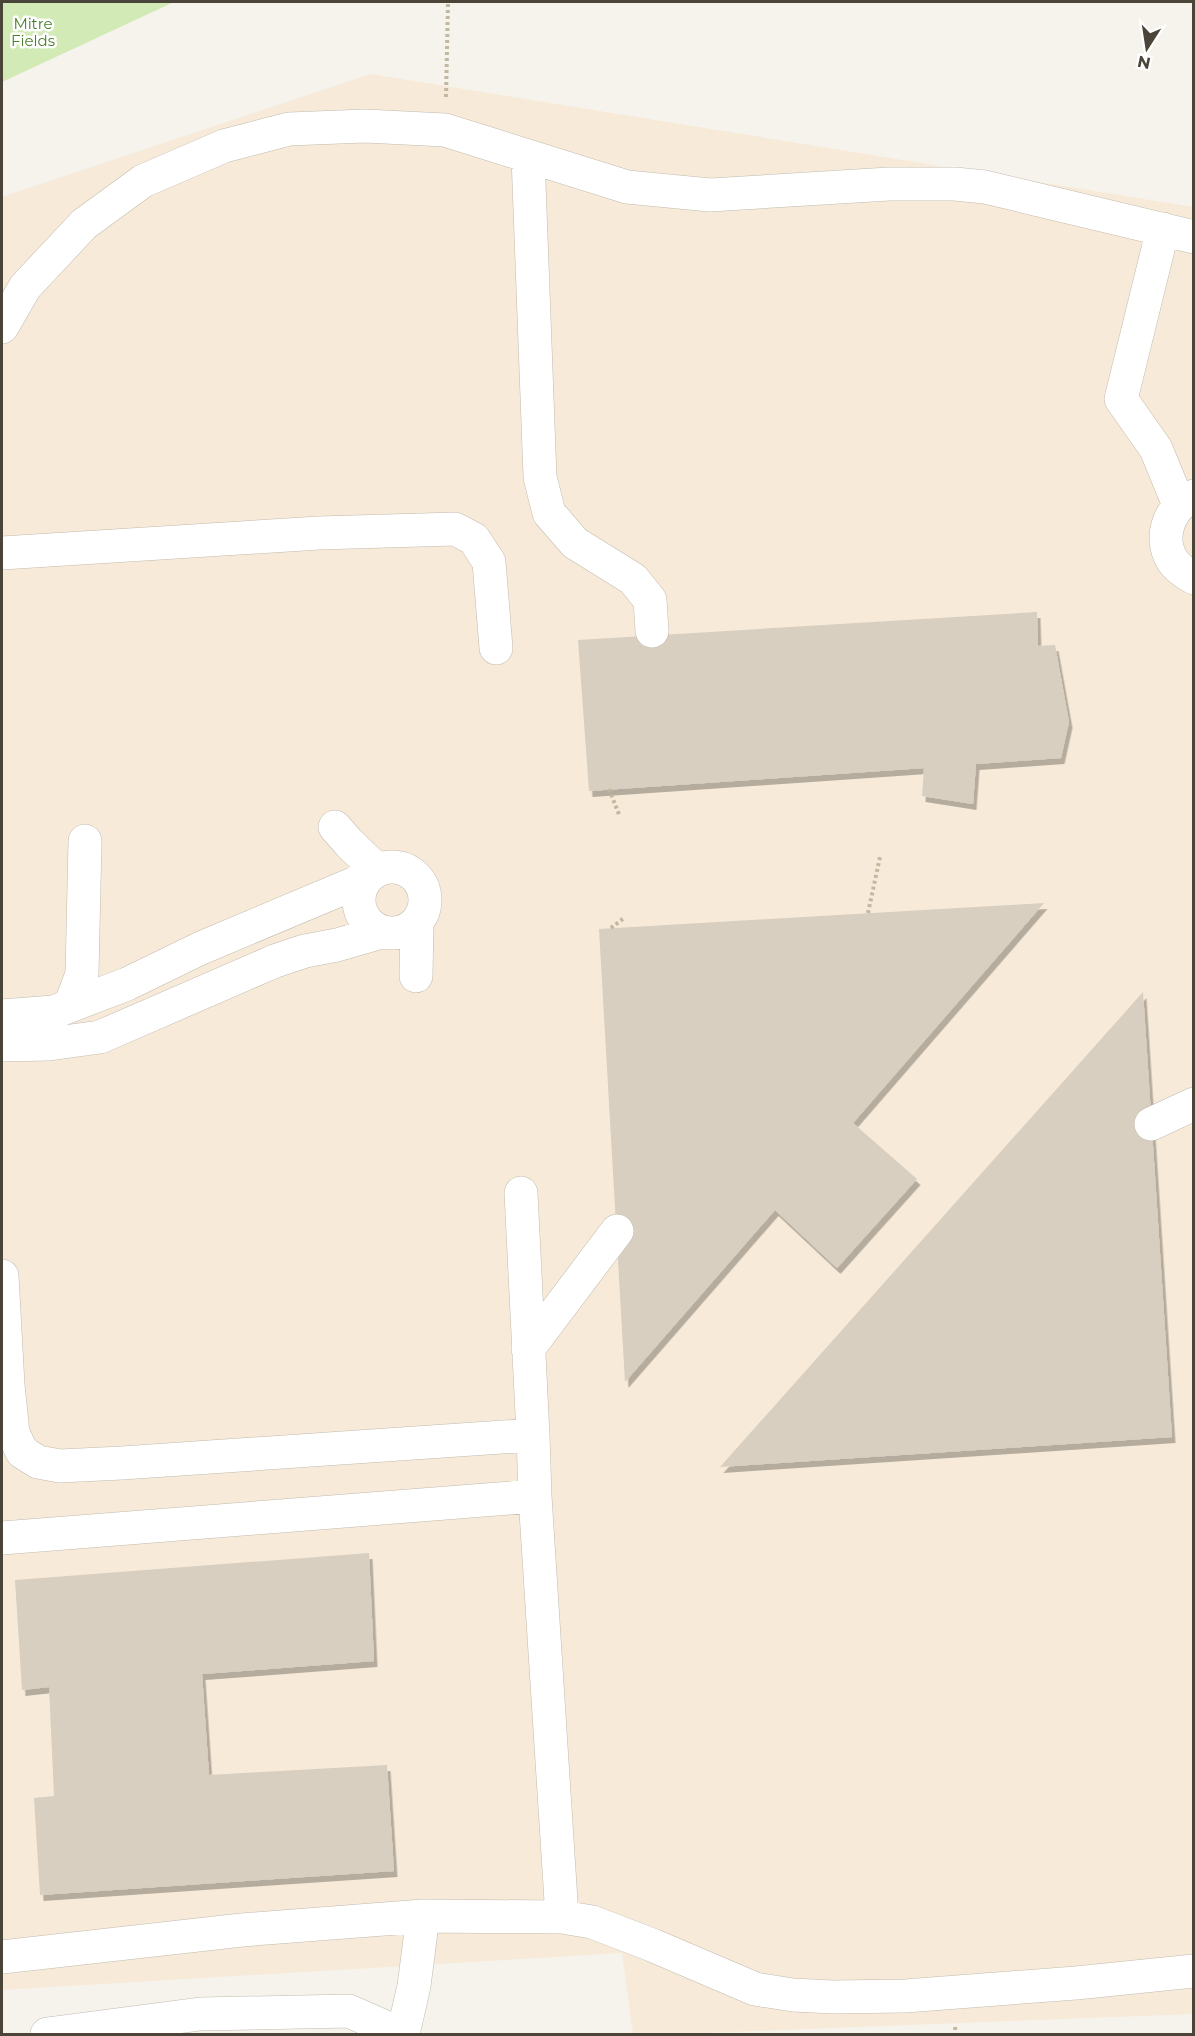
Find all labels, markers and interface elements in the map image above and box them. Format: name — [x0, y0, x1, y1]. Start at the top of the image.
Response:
park label: Mitre Fields — [11, 14, 55, 50]
north arrow — [1117, 18, 1177, 78]
text: N — [1136, 52, 1152, 73]

